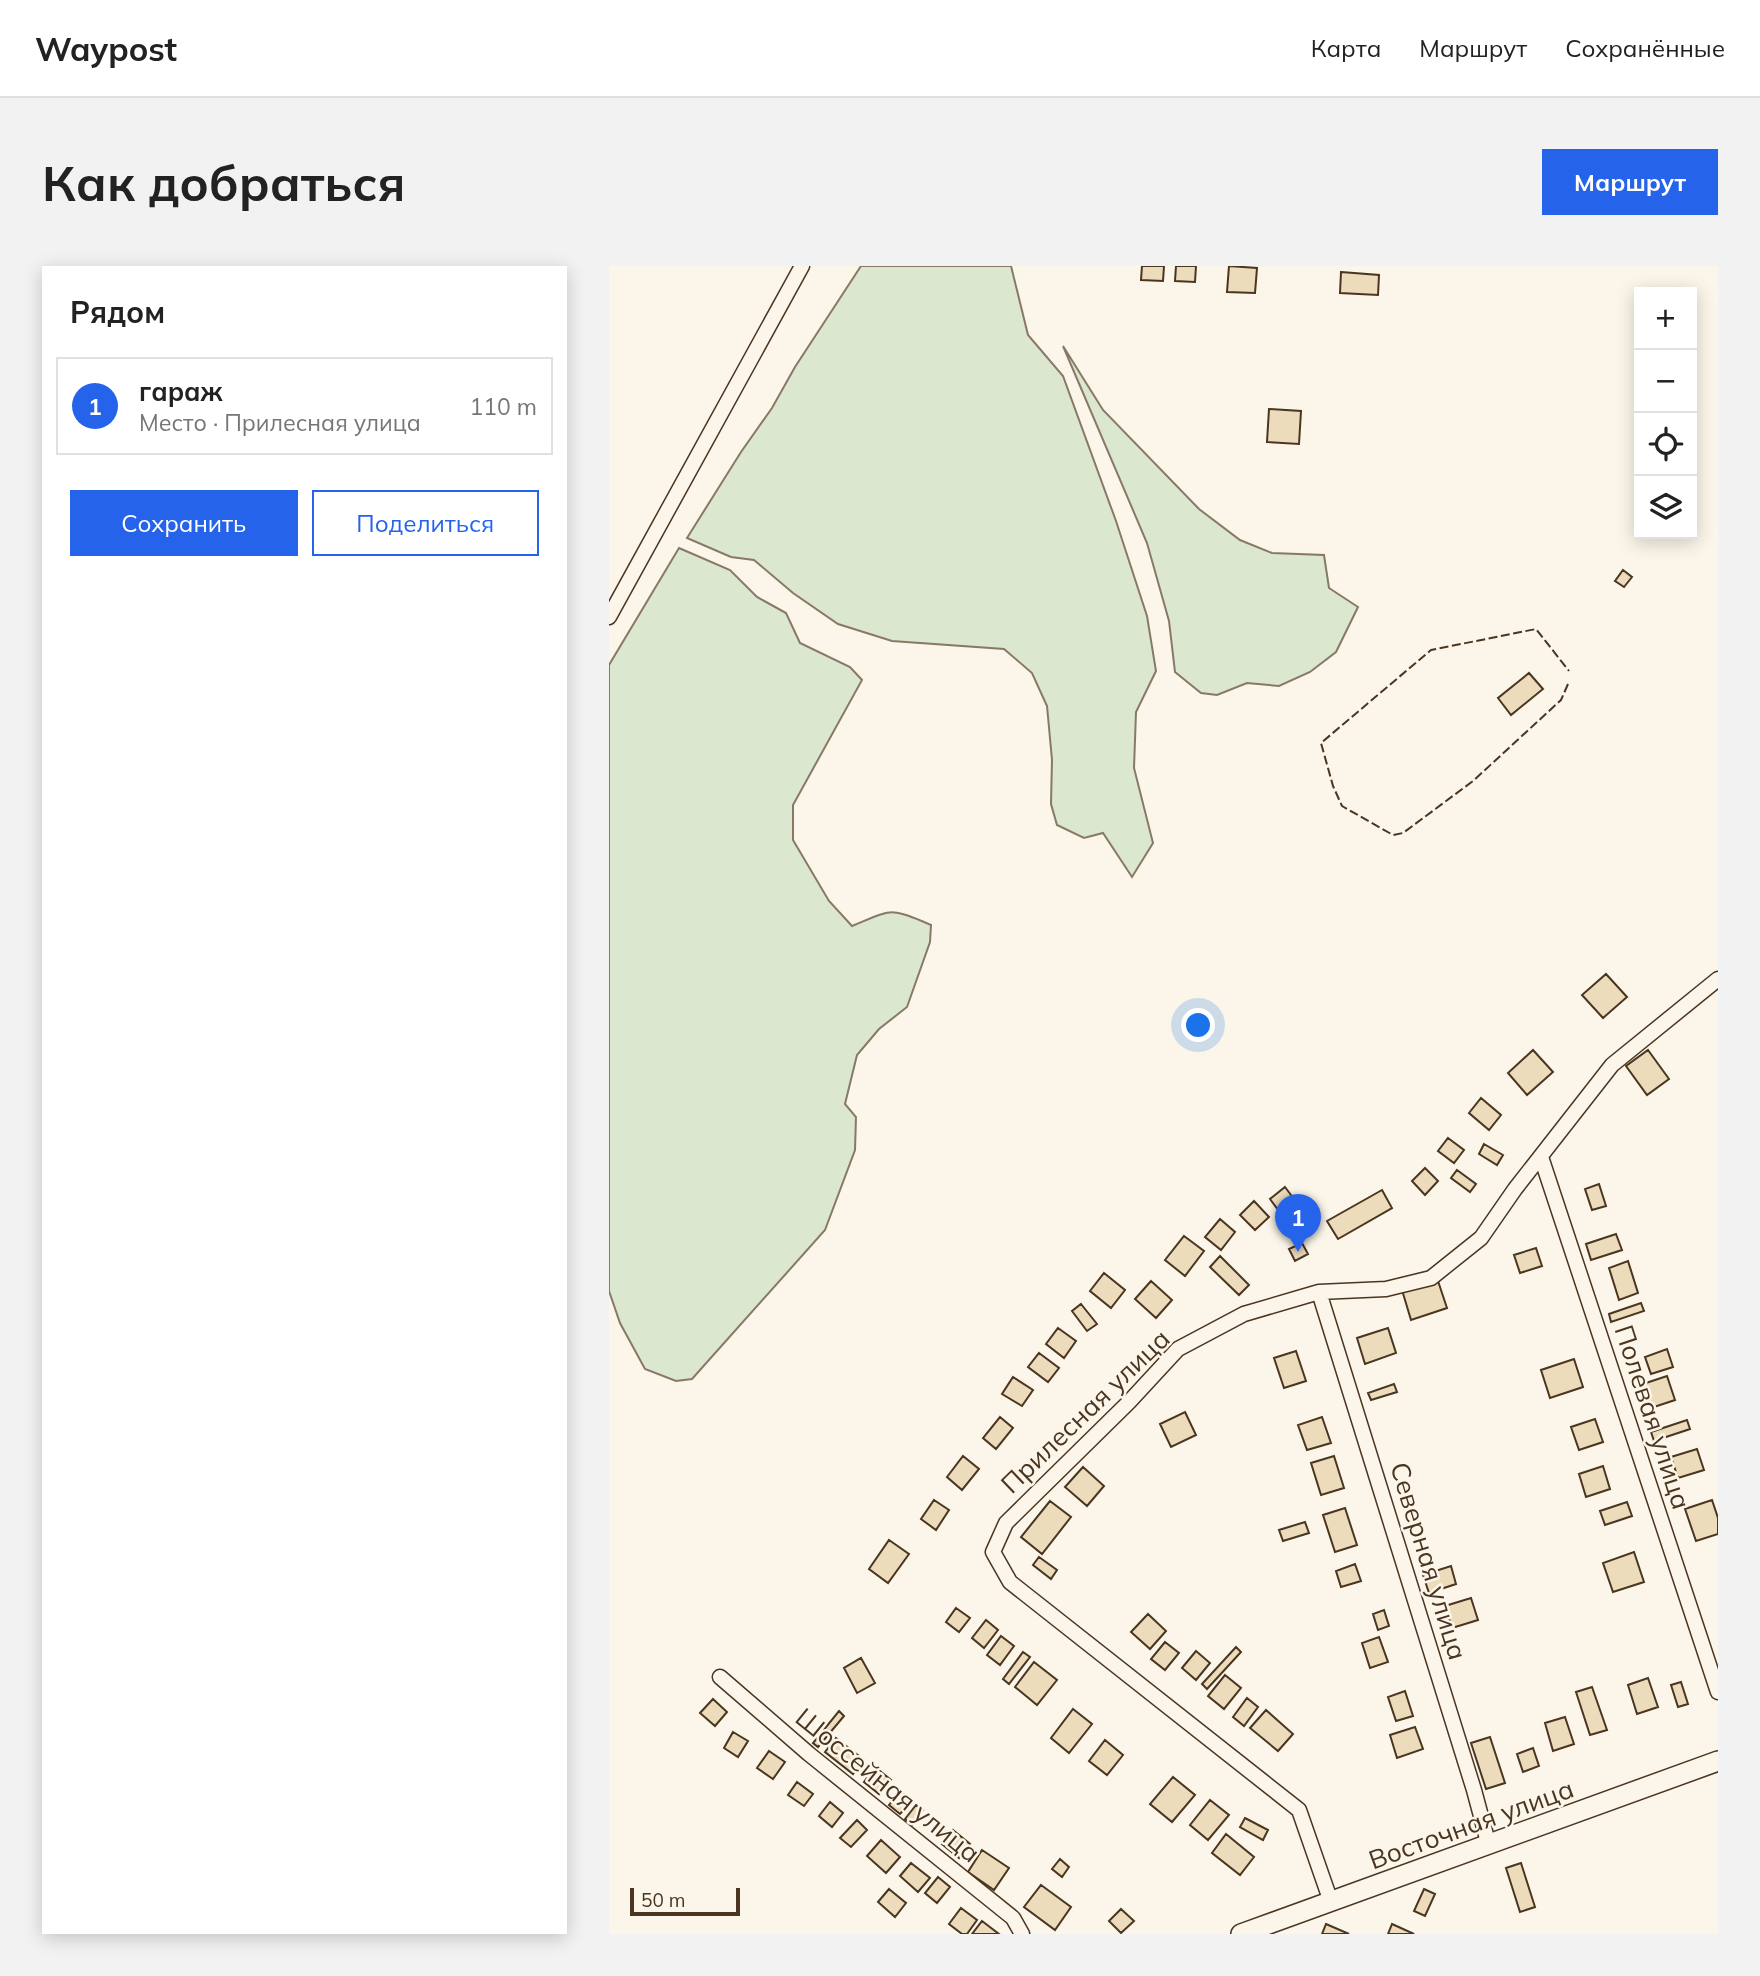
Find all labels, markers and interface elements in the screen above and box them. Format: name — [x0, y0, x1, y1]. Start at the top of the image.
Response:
text: Waypost — [35, 28, 177, 69]
text: Карта — [1311, 33, 1381, 63]
text: Маршрут — [1419, 33, 1527, 63]
text: Сохранённые — [1565, 33, 1725, 63]
button: Маршрут — [1542, 149, 1718, 215]
text: Как добраться — [42, 152, 405, 213]
map controls — [1634, 287, 1697, 539]
button: + — [1634, 287, 1697, 350]
text: Рядом — [70, 293, 165, 331]
button: − — [1634, 350, 1697, 413]
text: гараж — [139, 375, 223, 408]
text: 1 — [88, 392, 102, 421]
text: 110 m — [469, 392, 537, 421]
text: Место · Прилесная улица — [139, 408, 421, 437]
button: locate — [1634, 413, 1697, 476]
button: layers — [1634, 476, 1697, 539]
button: Сохранить — [70, 490, 298, 556]
button: Поделиться — [312, 490, 539, 556]
your location — [1181, 1008, 1215, 1042]
pin: 1 — [1275, 1194, 1321, 1252]
street label: Полевая улица — [1608, 1321, 1698, 1513]
street label: Прилесная улица — [994, 1322, 1176, 1500]
street label: Северная улица — [1383, 1458, 1475, 1664]
street label: Шоссейная улица — [789, 1701, 987, 1869]
street label: Восточная улица — [1364, 1772, 1578, 1876]
scale bar — [630, 1885, 740, 1917]
text: 50 m — [641, 1888, 685, 1912]

